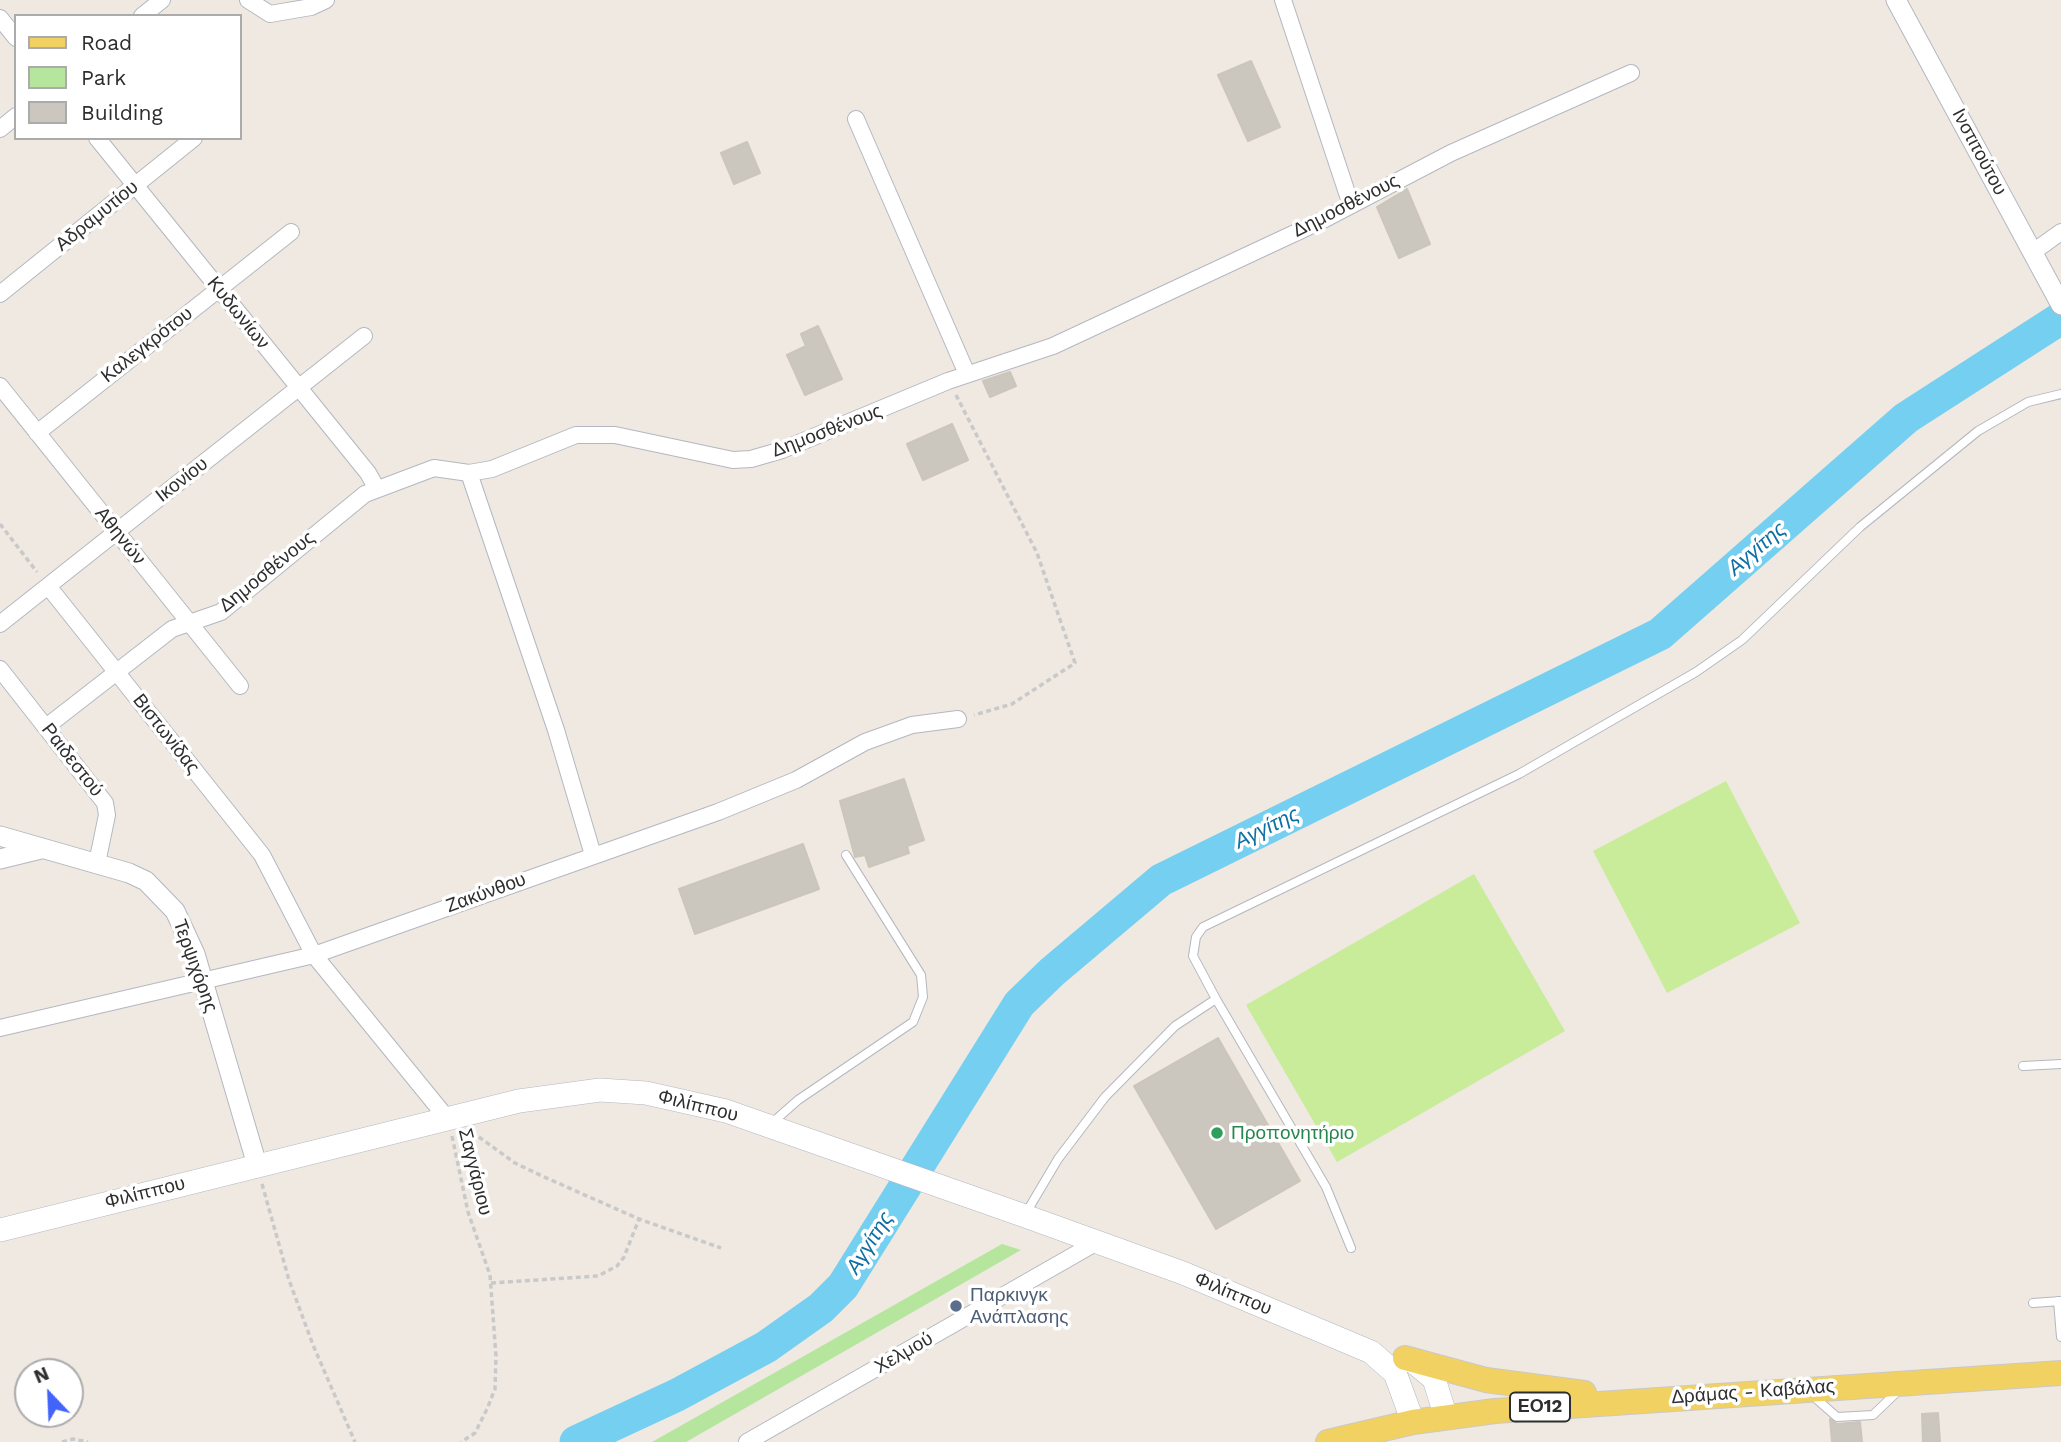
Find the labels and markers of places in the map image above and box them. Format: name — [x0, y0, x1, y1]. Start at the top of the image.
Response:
place label: Προπονητήριο — [1231, 1122, 1354, 1144]
marker: Προπονητήριο — [1209, 1125, 1225, 1141]
place label: Παρκινγκ Ανάπλασης — [970, 1284, 1068, 1328]
marker: Παρκινγκ Ανάπλασης — [948, 1298, 964, 1314]

